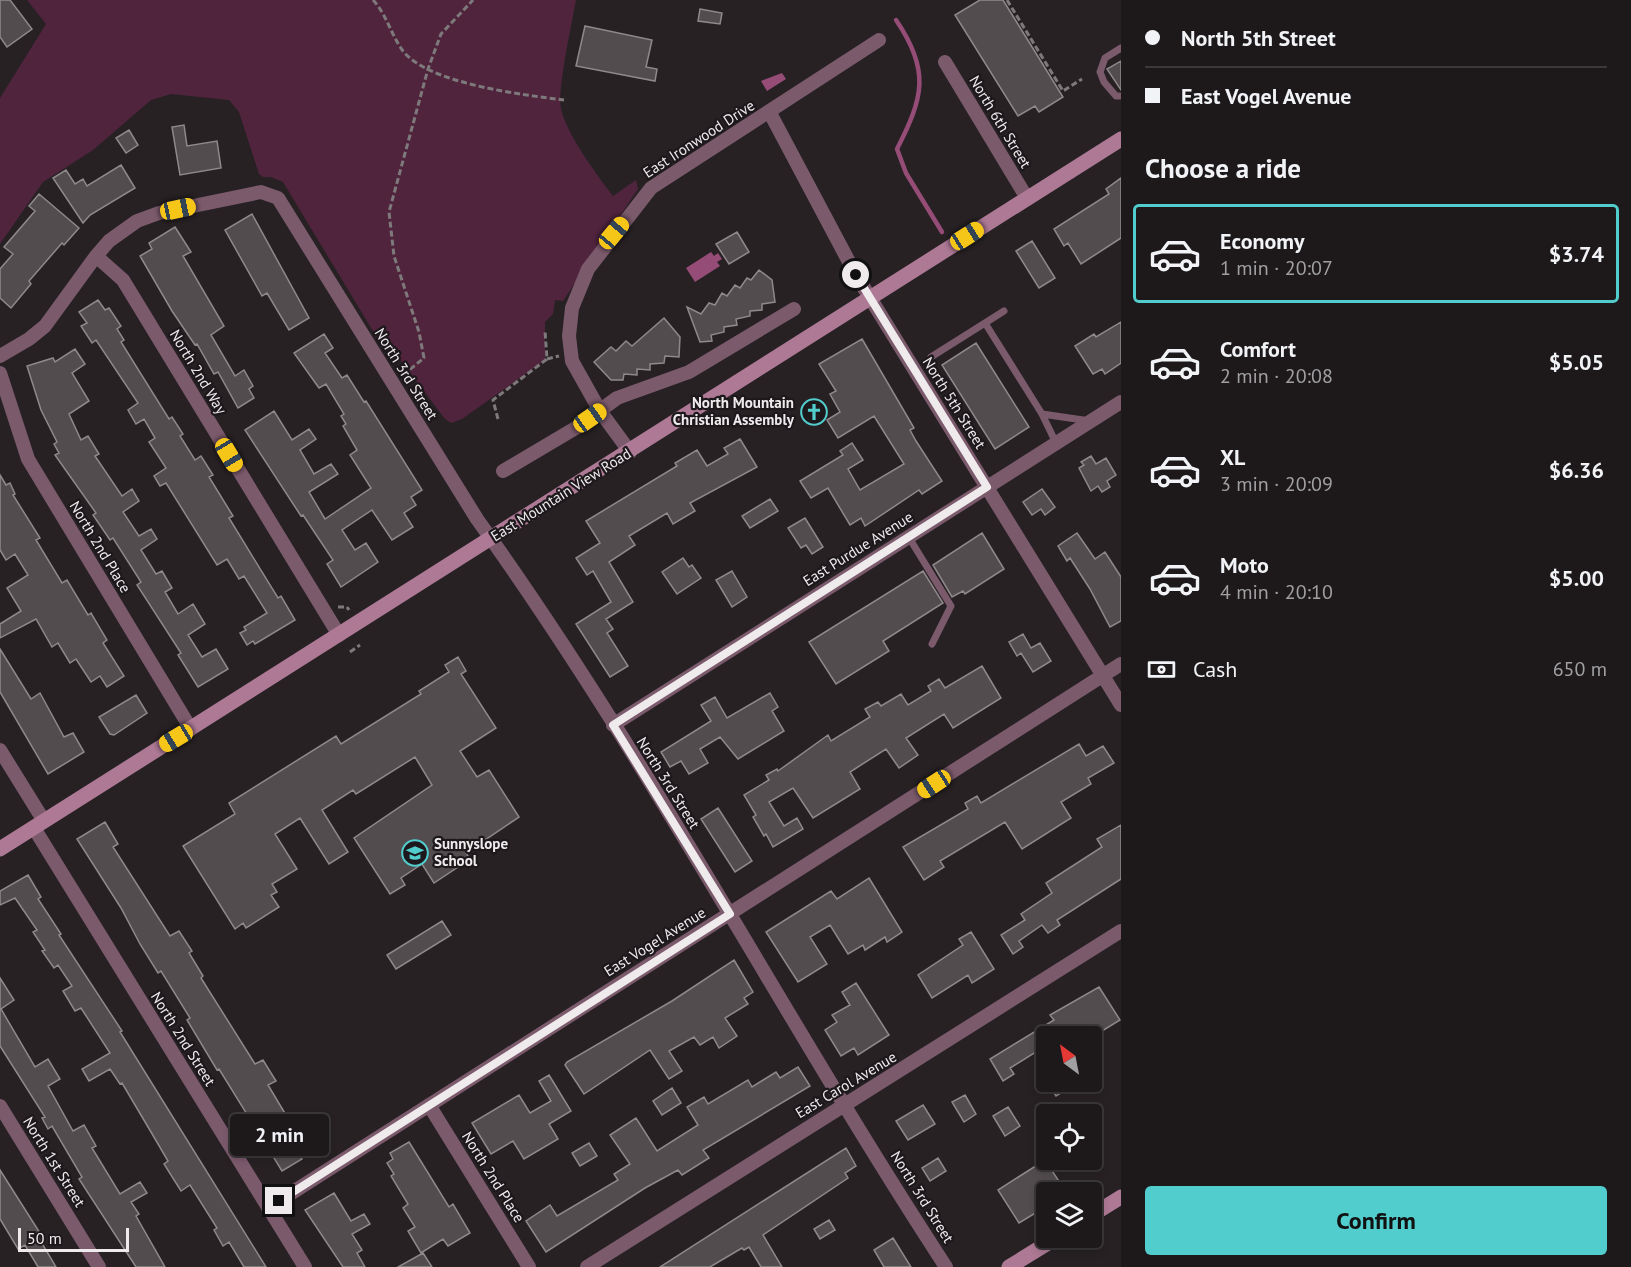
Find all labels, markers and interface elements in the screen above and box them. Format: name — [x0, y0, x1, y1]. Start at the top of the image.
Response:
text: North 5th Street — [1181, 24, 1336, 52]
street label: North 6th Street — [965, 72, 1036, 172]
text: East Vogel Avenue — [1181, 82, 1351, 110]
street label: East Ironwood Drive — [639, 95, 758, 182]
text: Choose a ride — [1145, 151, 1301, 185]
car — [159, 196, 197, 222]
car — [596, 213, 632, 253]
car — [947, 219, 987, 253]
icon: car — [1148, 227, 1202, 281]
text: Economy — [1220, 227, 1304, 255]
text: $3.74 — [1549, 240, 1604, 268]
text: 1 min · 20:07 — [1220, 255, 1333, 281]
route start — [842, 261, 869, 288]
street label: North 3rd Street — [371, 324, 442, 423]
street label: North 2nd Way — [166, 326, 231, 418]
icon: car — [1148, 335, 1202, 389]
text: Comfort — [1220, 335, 1296, 363]
text: $5.05 — [1549, 348, 1604, 376]
street label: North 5th Street — [919, 353, 990, 452]
text: 2 min · 20:08 — [1220, 363, 1333, 389]
place label: North Mountain Christian Assembly — [673, 393, 795, 429]
church icon: North Mountain Christian Assembly — [799, 397, 829, 427]
car — [570, 400, 610, 436]
car — [212, 435, 246, 475]
icon: car — [1148, 443, 1202, 497]
text: XL — [1220, 443, 1245, 471]
street label: East Mountain View Road — [487, 444, 634, 546]
text: $6.36 — [1549, 456, 1604, 484]
text: 3 min · 20:09 — [1220, 471, 1333, 497]
street label: North 2nd Place — [66, 497, 135, 596]
street label: East Purdue Avenue — [799, 507, 916, 590]
icon: car — [1148, 551, 1202, 605]
text: Moto — [1220, 551, 1269, 579]
text: $5.00 — [1549, 564, 1604, 592]
text: 4 min · 20:10 — [1220, 579, 1333, 605]
icon: cash — [1145, 653, 1178, 686]
text: Cash — [1193, 655, 1237, 683]
text: 650 m — [1553, 656, 1607, 682]
car — [156, 721, 196, 755]
street label: North 3rd Street — [633, 733, 704, 832]
car — [914, 767, 954, 801]
place label: Sunnyslope School — [434, 834, 508, 870]
school or university icon: Sunnyslope School — [400, 838, 430, 868]
street label: East Vogel Avenue — [600, 903, 709, 981]
street label: North 2nd Street — [147, 988, 220, 1089]
north arrow — [1036, 1026, 1102, 1092]
map controls — [1036, 1026, 1102, 1248]
street label: East Carol Avenue — [792, 1047, 900, 1122]
button: locate — [1036, 1104, 1102, 1170]
street label: North 1st Street — [19, 1113, 90, 1210]
callout: 2 min — [230, 1114, 328, 1156]
text: 2 min — [255, 1122, 304, 1148]
street label: North 2nd Place — [458, 1128, 529, 1226]
street label: North 3rd Street — [887, 1147, 958, 1246]
button: layers — [1036, 1182, 1102, 1248]
button: Confirm — [1145, 1186, 1607, 1255]
route end — [265, 1187, 292, 1214]
scale bar — [18, 1225, 129, 1252]
text: 50 m — [27, 1228, 62, 1248]

